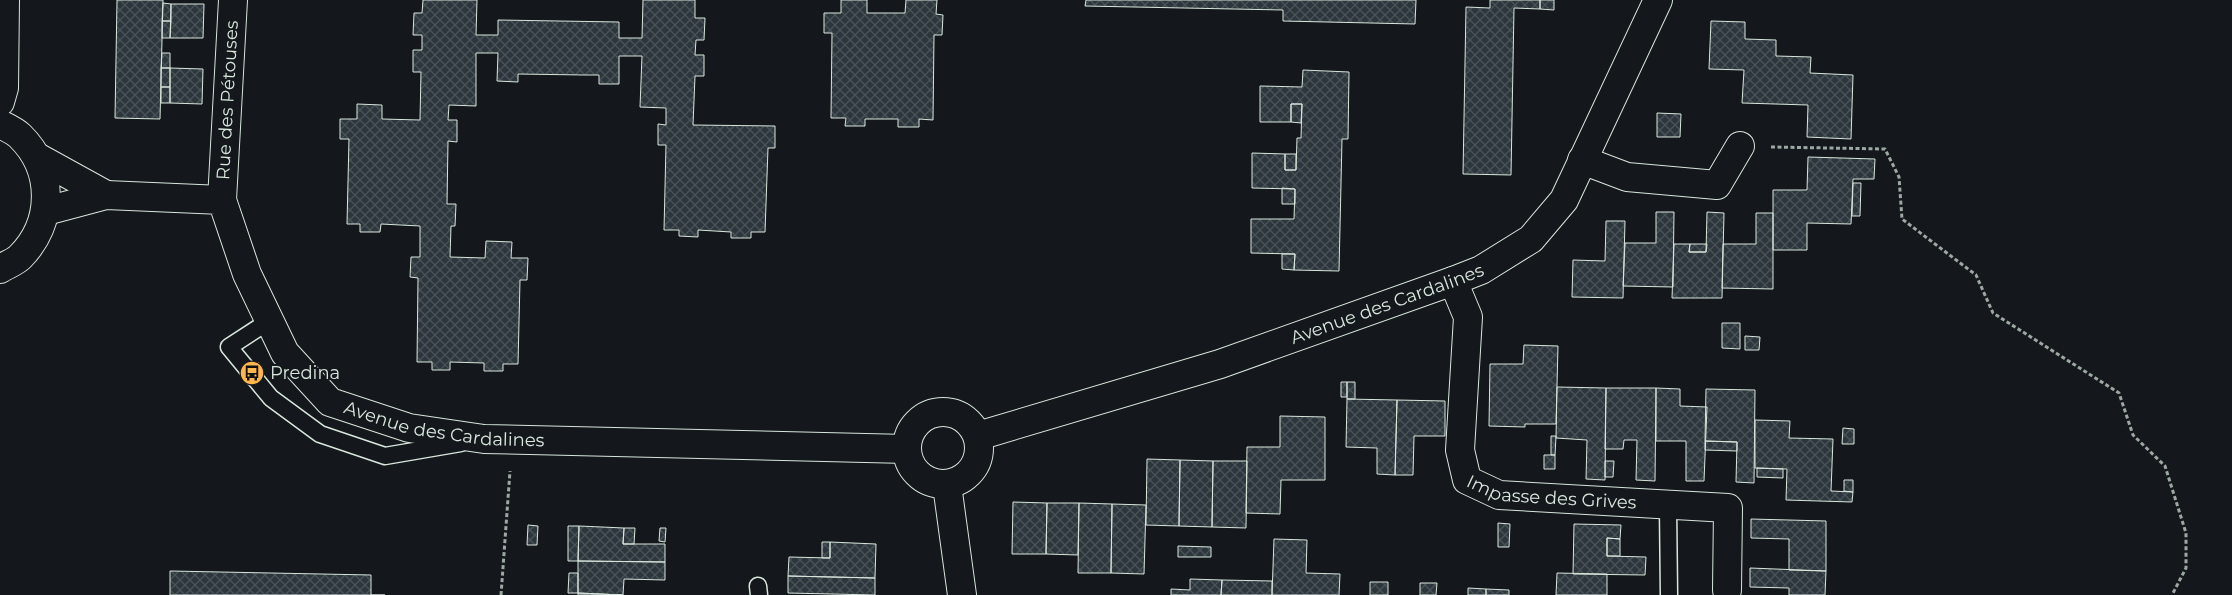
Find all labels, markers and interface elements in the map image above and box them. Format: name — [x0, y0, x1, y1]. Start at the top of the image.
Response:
street label: Rue des Pétouses — [212, 20, 243, 181]
street label: Avenue des Cardalines — [1287, 259, 1487, 349]
bus stop icon: Predina — [239, 360, 265, 386]
place label: Predina — [270, 362, 340, 384]
street label: Avenue des Cardalines — [341, 396, 545, 451]
street label: Impasse des Grives — [1463, 470, 1637, 514]

